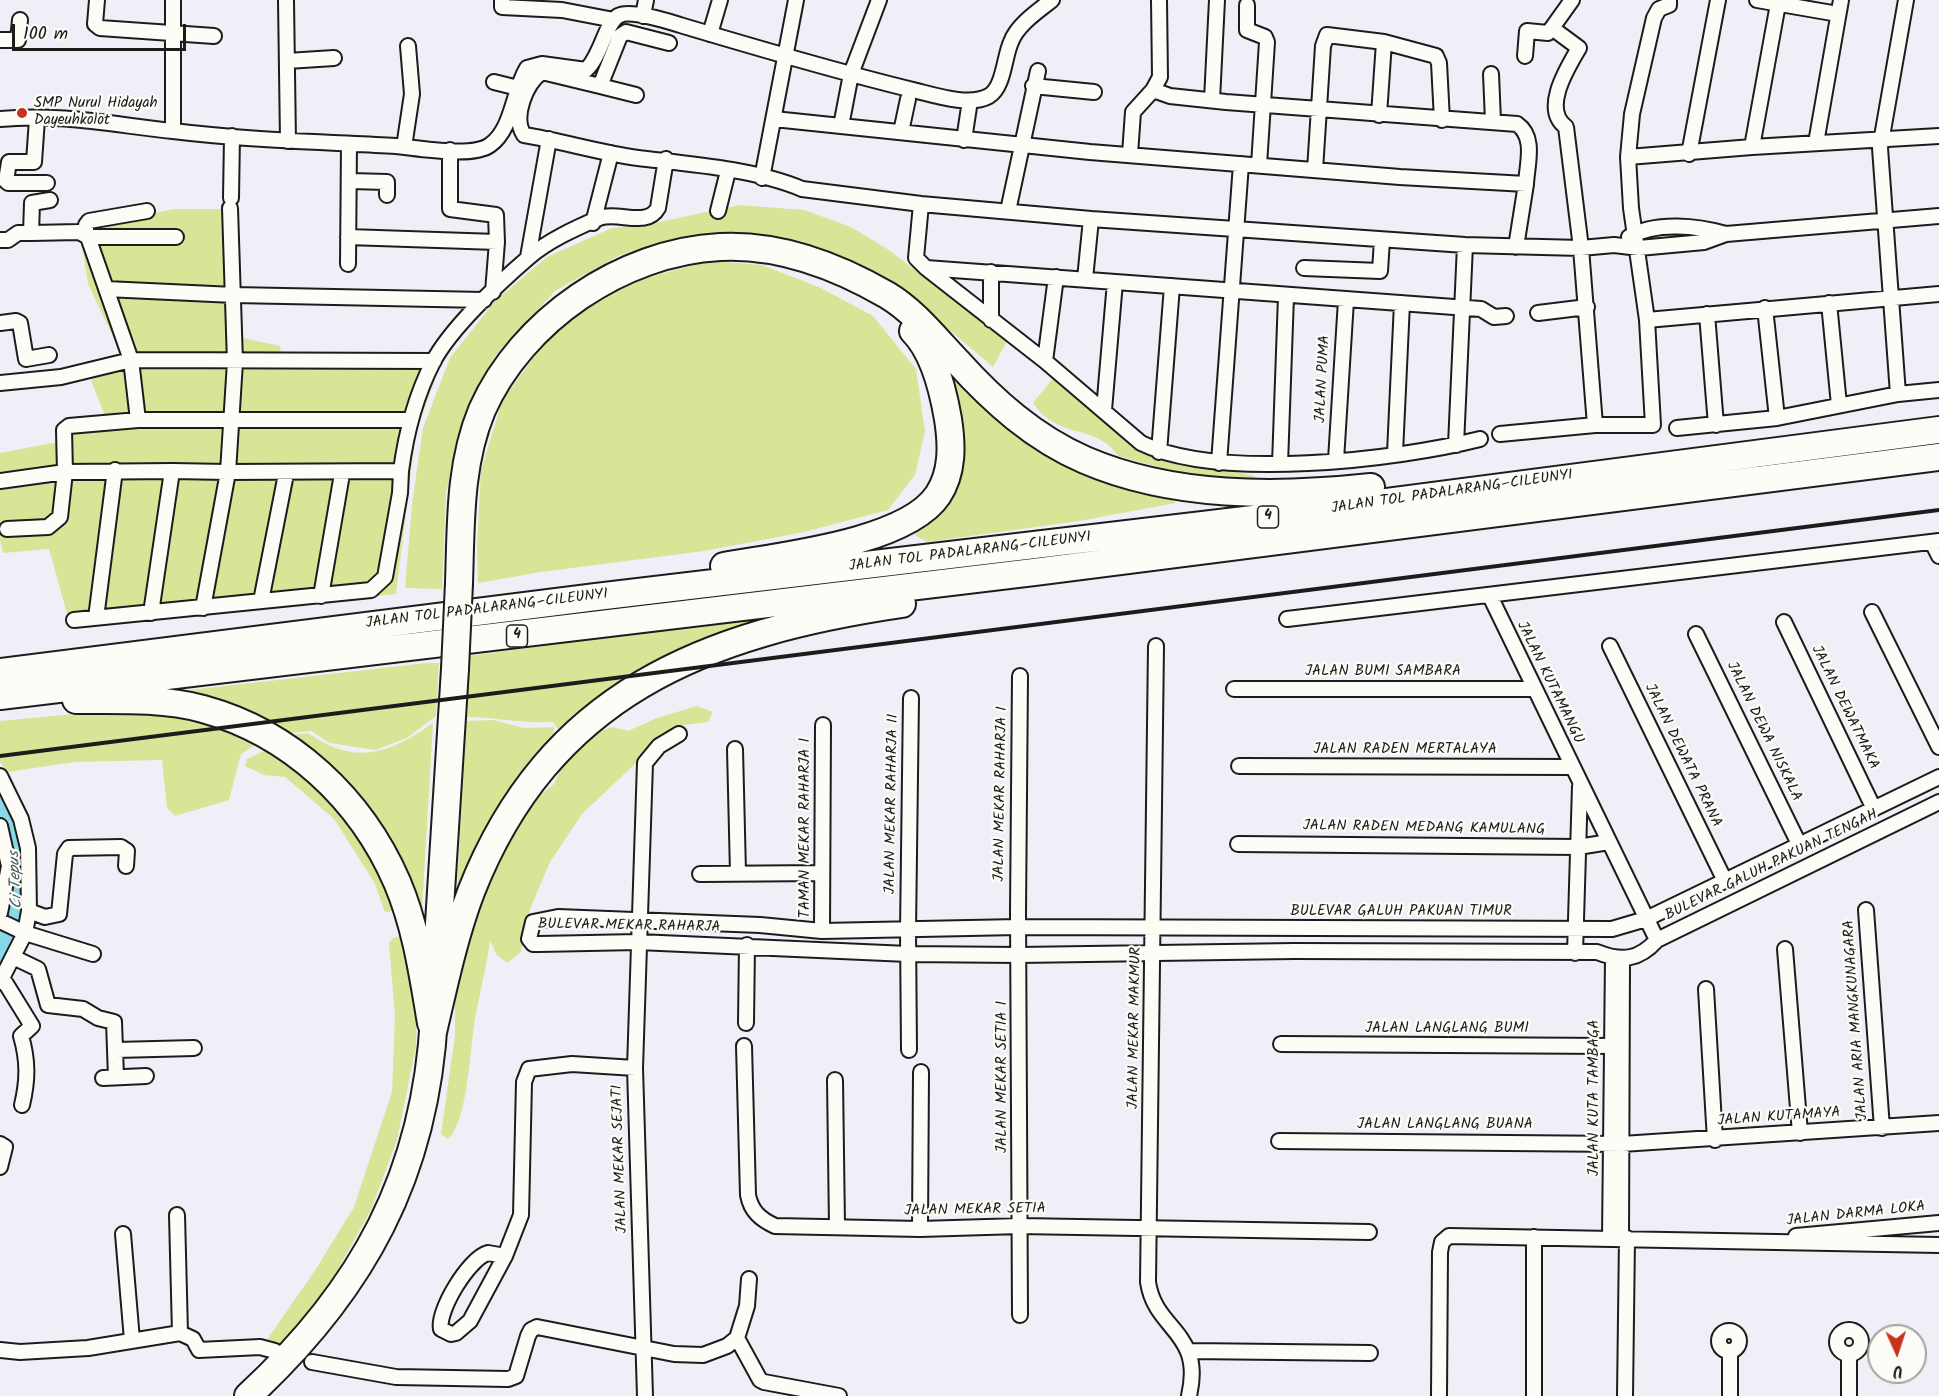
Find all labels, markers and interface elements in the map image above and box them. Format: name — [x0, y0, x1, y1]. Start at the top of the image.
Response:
scale bar — [15, 12, 189, 50]
text: 100 m — [23, 20, 68, 49]
place label: SMP Nurul Hidayah Dayeuhkolot — [34, 95, 157, 130]
marker: SMP Nurul Hidayah Dayeuhkolot — [15, 106, 29, 120]
street label: JALAN PUMA — [1313, 335, 1335, 423]
street label: JALAN TOL PADALARANG–CILEUNYI — [1330, 467, 1574, 519]
road number: 4 — [1258, 506, 1278, 528]
street label: JALAN TOL PADALARANG–CILEUNYI — [848, 529, 1092, 577]
street label: JALAN TOL PADALARANG–CILEUNYI — [365, 586, 609, 634]
street label: JALAN KUTAMANGU — [1512, 619, 1586, 747]
road number: 4 — [506, 625, 528, 647]
street label: JALAN DEWATMAKA — [1806, 643, 1882, 773]
street label: JALAN DEWA NISKALA — [1721, 659, 1805, 805]
street label: JALAN BUMI SAMBARA — [1305, 663, 1461, 681]
street label: JALAN DEWATA PRANA — [1639, 681, 1725, 831]
street label: JALAN MEKAR RAHARJA I — [991, 706, 1013, 882]
street label: JALAN MEKAR RAHARJA II — [882, 714, 904, 894]
street label: TAMAN MEKAR RAHARJA I — [797, 738, 815, 918]
street label: JALAN RADEN MERTALAYA — [1313, 741, 1497, 759]
street label: BULEVAR GALUH PAKUAN TENGAH — [1663, 806, 1881, 926]
street label: JALAN RADEN MEDANG KAMULANG — [1303, 818, 1545, 840]
water label: Ci Tepus — [6, 851, 28, 909]
street label: BULEVAR GALUH PAKUAN TIMUR — [1290, 903, 1512, 921]
street label: BULEVAR MEKAR RAHARJA — [538, 916, 720, 938]
street label: JALAN ARIA MANGKUNAGARA — [1841, 919, 1873, 1121]
street label: JALAN MEKAR MAKMUR — [1126, 947, 1146, 1109]
street label: JALAN MEKAR SETIA I — [994, 1001, 1012, 1153]
street label: JALAN LANGLANG BUMI — [1365, 1020, 1529, 1038]
street label: JALAN KUTA TAMBAGA — [1586, 1020, 1604, 1176]
street label: JALAN MEKAR SEJATI — [609, 1084, 633, 1234]
street label: JALAN KUTAMAYA — [1717, 1105, 1841, 1131]
street label: JALAN LANGLANG BUANA — [1357, 1116, 1533, 1134]
street label: JALAN DARMA LOKA — [1786, 1199, 1926, 1231]
street label: JALAN MEKAR SETIA — [904, 1201, 1046, 1221]
north arrow — [1867, 1324, 1927, 1384]
text: U — [1892, 1358, 1903, 1383]

